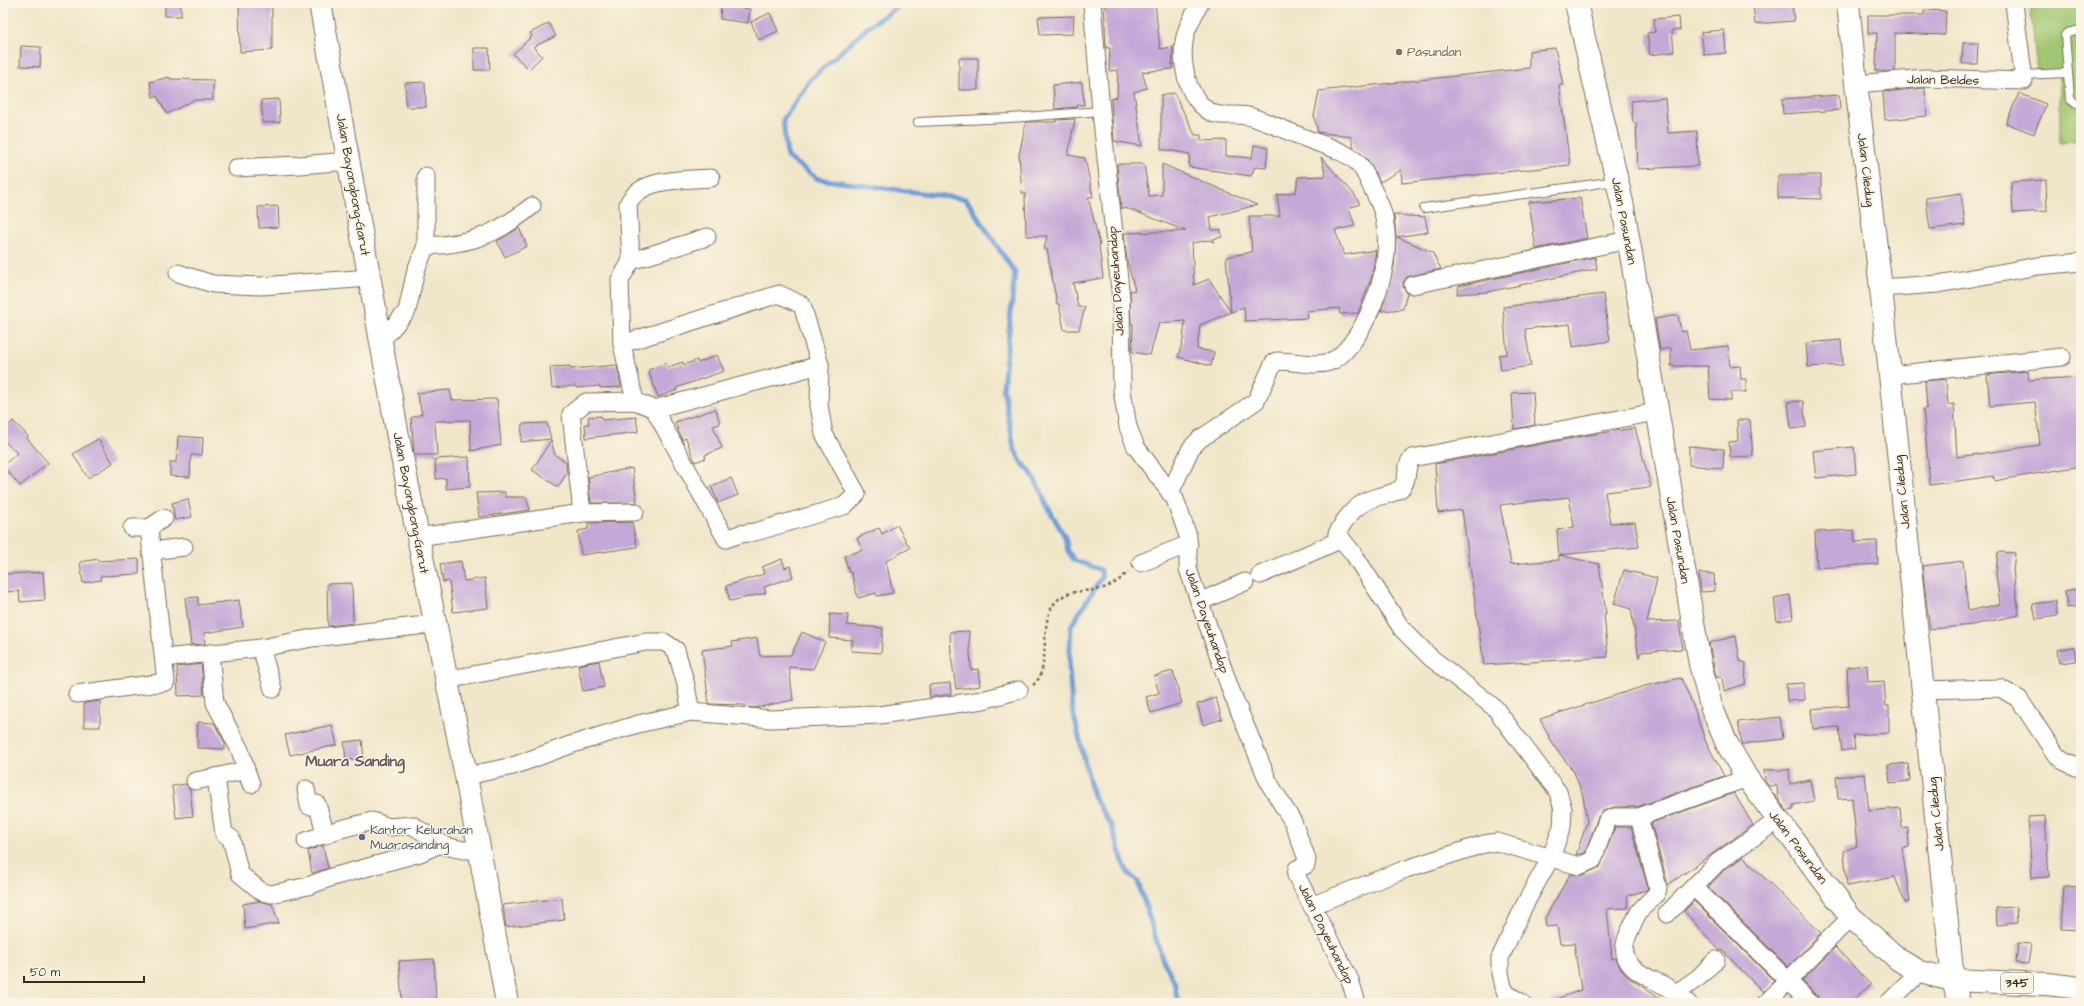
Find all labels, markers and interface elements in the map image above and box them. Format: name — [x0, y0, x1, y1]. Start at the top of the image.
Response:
place label: Pasundan — [1407, 43, 1462, 61]
marker: Pasundan — [1394, 47, 1404, 57]
street label: Jalan Beldes — [1907, 70, 1980, 90]
street label: Jalan Bayongbong-Garut — [331, 113, 374, 258]
street label: Jalan Ciledug — [1852, 132, 1879, 208]
street label: Jalan Pasundan — [1607, 176, 1641, 266]
street label: Jalan Dayeuhandap — [1103, 226, 1130, 336]
street label: Jalan Bayongbong-Garut — [387, 431, 434, 576]
street label: Jalan Ciledug — [1889, 454, 1916, 530]
street label: Jalan Pasundan — [1661, 495, 1695, 585]
street label: Jalan Dayeuhandap — [1180, 566, 1233, 676]
district label: Muara Sanding — [305, 751, 405, 774]
street label: Jalan Ciledug — [1923, 776, 1950, 852]
street label: Jalan Pasundan — [1764, 806, 1832, 888]
place label: Kantor Kelurahan Muarasanding — [370, 821, 473, 855]
marker: Kantor Kelurahan Muarasanding — [357, 832, 367, 842]
street label: Jalan Dayeuhandap — [1293, 881, 1358, 988]
scale bar — [24, 958, 144, 984]
text: 50 m — [30, 964, 61, 981]
road number: 345 — [2001, 973, 2033, 993]

